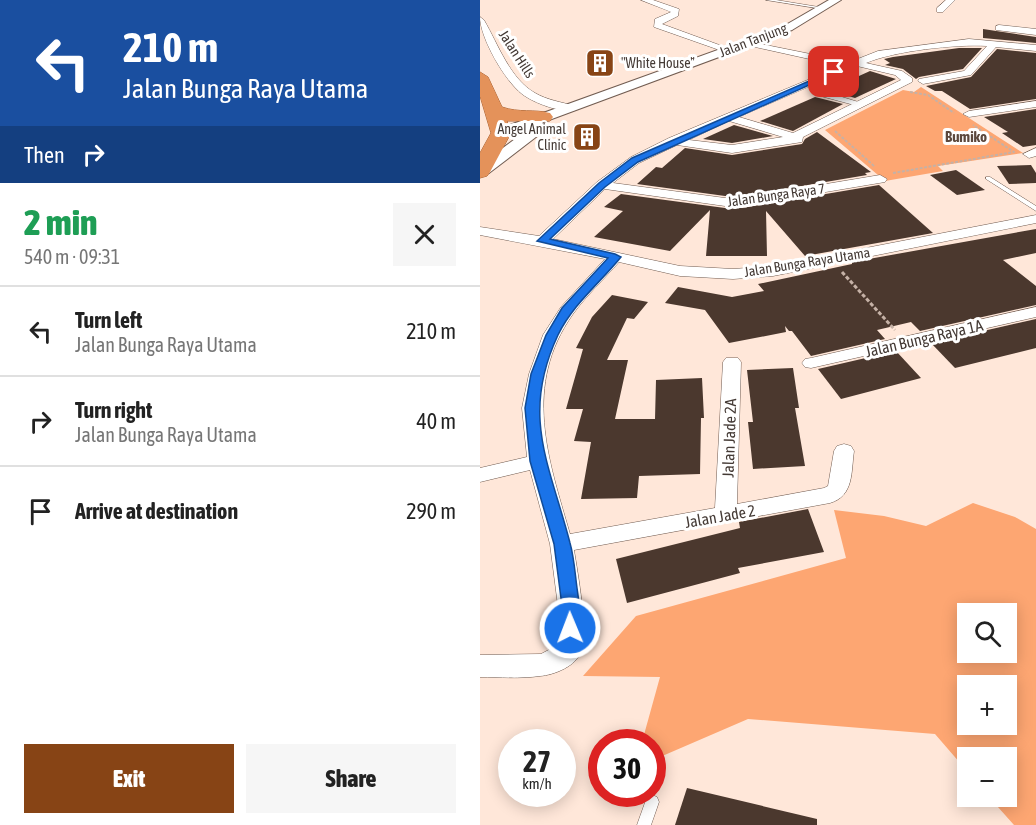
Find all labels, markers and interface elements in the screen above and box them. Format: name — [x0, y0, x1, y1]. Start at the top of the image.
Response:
street label: Jalan Tanjung — [717, 20, 789, 60]
text: 210 m — [123, 23, 218, 71]
icon: left — [24, 24, 102, 102]
street label: Jalan Hills — [496, 27, 538, 81]
pin — [808, 46, 859, 97]
building icon: "White House" — [584, 47, 616, 79]
place label: "White House" — [621, 55, 695, 71]
icon: arrive — [817, 55, 850, 88]
text: Jalan Bunga Raya Utama — [123, 73, 368, 104]
place label: Angel Animal Clinic — [497, 121, 567, 153]
building icon: Angel Animal Clinic — [571, 121, 603, 153]
district label: Bumiko — [945, 128, 987, 145]
icon: right — [77, 138, 110, 171]
text: Then — [24, 142, 65, 168]
street label: Jalan Bunga Raya 7 — [726, 180, 826, 210]
text: 2 min — [24, 201, 98, 243]
button: close — [393, 203, 456, 266]
street label: Jalan Bunga Raya Utama — [743, 244, 871, 280]
text: 540 m · 09:31 — [24, 245, 120, 268]
text: Turn left — [75, 307, 142, 333]
icon: left — [24, 315, 57, 348]
street label: Jalan Bunga Raya 1A — [863, 316, 985, 361]
text: 210 m — [406, 318, 456, 344]
text: Jalan Bunga Raya Utama — [75, 333, 257, 356]
text: Turn right — [75, 397, 152, 423]
street label: Jalan Jade 2A — [719, 398, 739, 478]
icon: right — [24, 405, 57, 438]
text: 40 m — [416, 408, 456, 434]
text: Jalan Bunga Raya Utama — [75, 423, 257, 446]
icon: arrive — [24, 495, 57, 528]
text: Arrive at destination — [75, 498, 238, 524]
text: 290 m — [406, 498, 456, 524]
street label: Jalan Jade 2 — [683, 501, 757, 531]
position arrow — [538, 596, 602, 660]
map controls — [957, 603, 1017, 807]
button: search — [957, 603, 1017, 663]
button: + — [957, 675, 1017, 735]
speed limit sign: 30 — [588, 729, 666, 807]
button: Exit — [24, 744, 234, 813]
button: Share — [246, 744, 456, 813]
text: 27 — [523, 744, 551, 778]
button: − — [957, 747, 1017, 807]
text: km/h — [522, 775, 552, 792]

